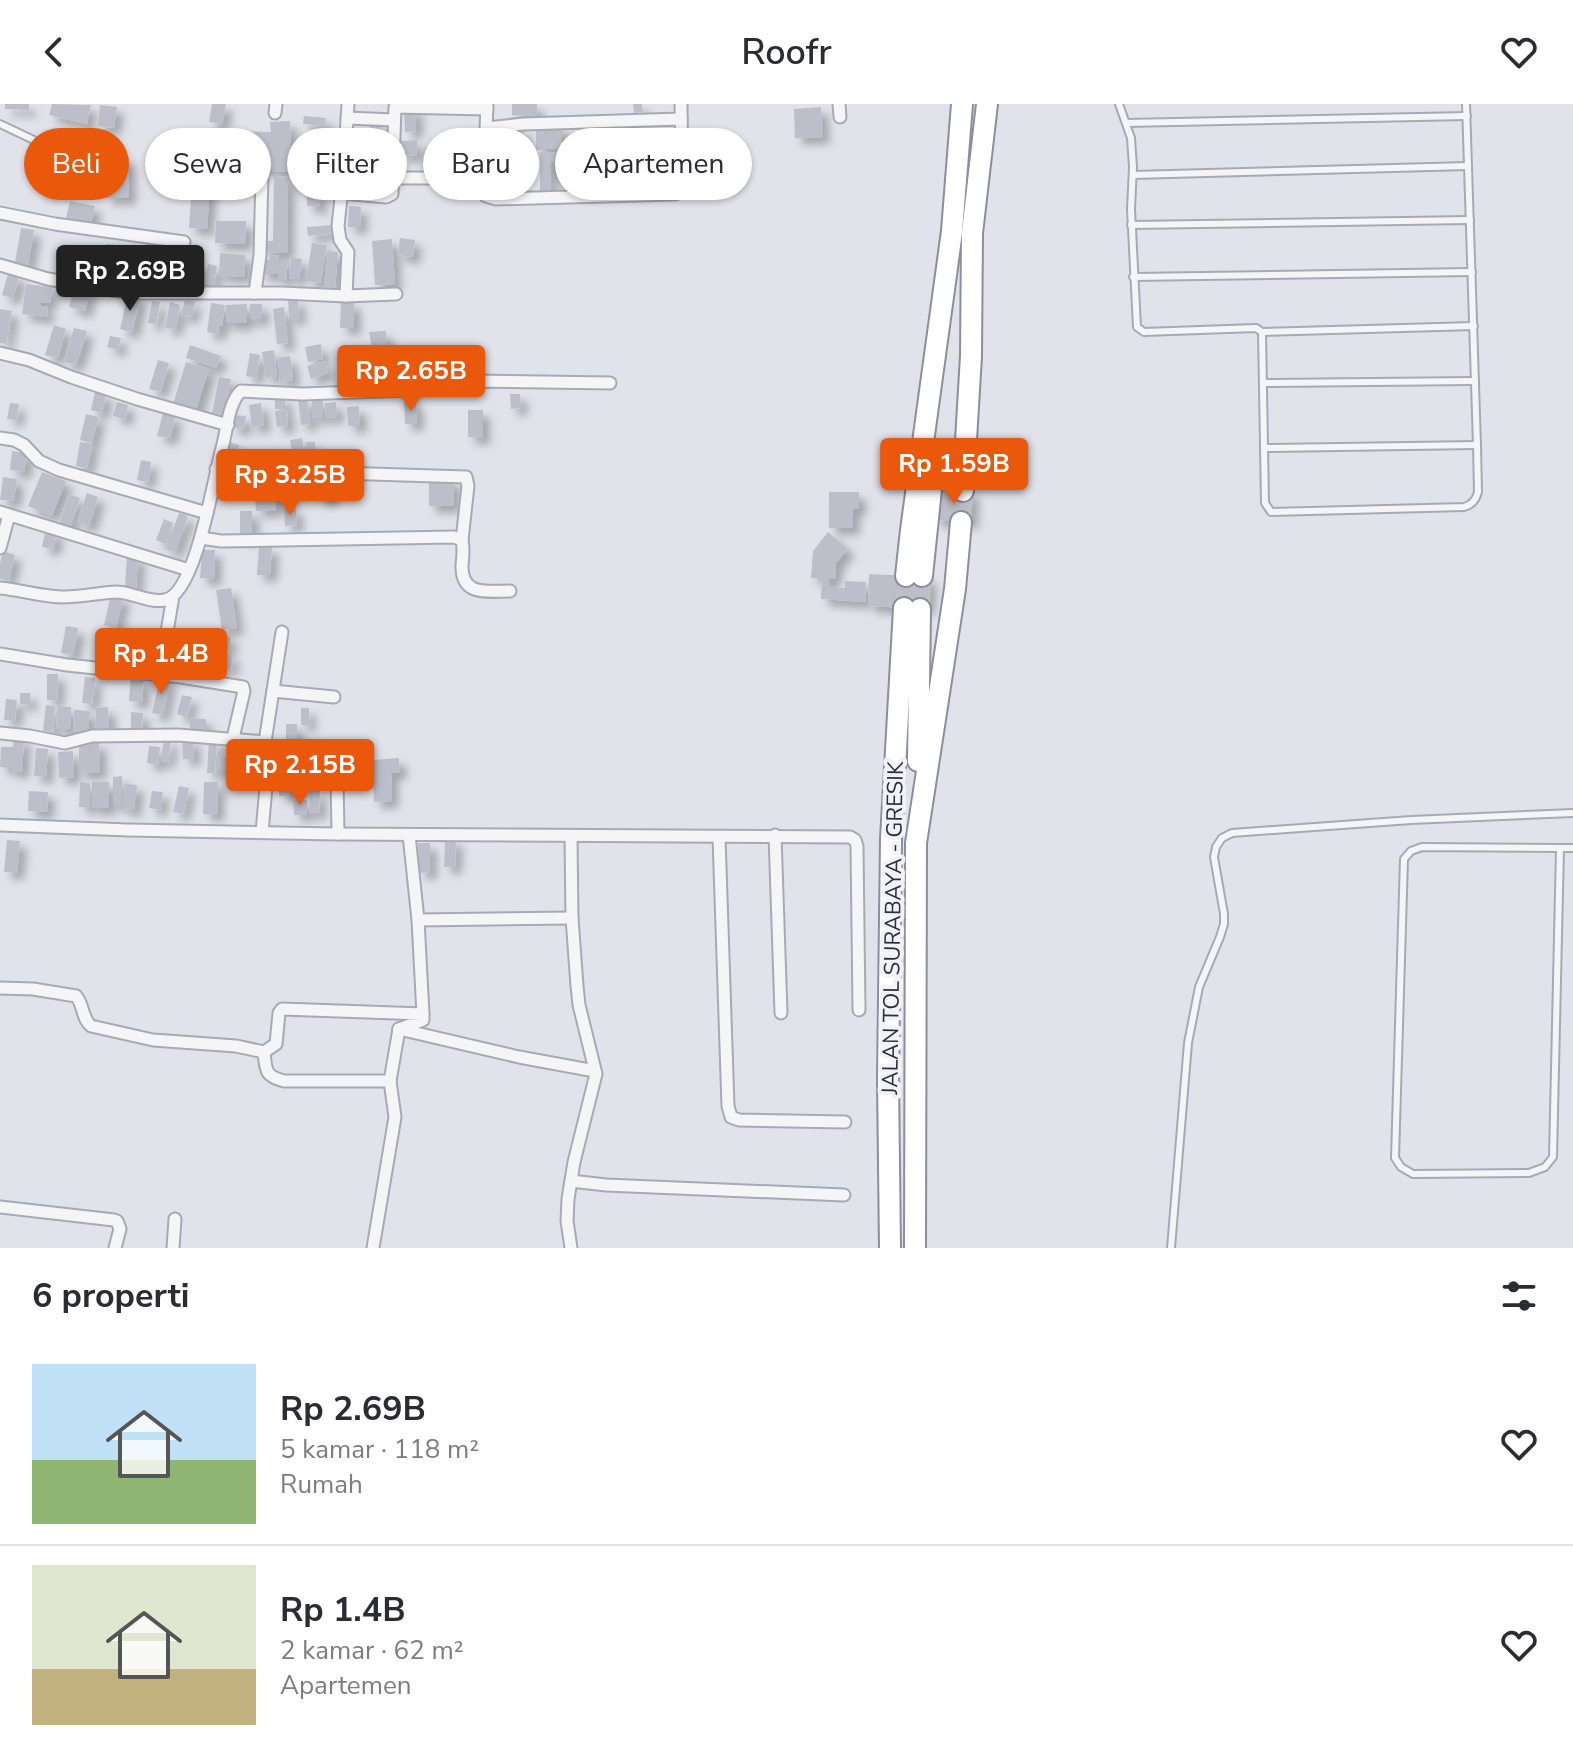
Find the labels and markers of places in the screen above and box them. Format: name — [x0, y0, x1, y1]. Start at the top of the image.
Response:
pin: Rp 2.69B — [47, 245, 213, 313]
pin: Rp 2.65B — [328, 345, 494, 413]
pin: Rp 1.59B — [871, 438, 1037, 506]
pin: Rp 3.25B — [207, 449, 373, 517]
pin: Rp 1.4B — [87, 628, 235, 696]
pin: Rp 2.15B — [217, 739, 383, 807]

